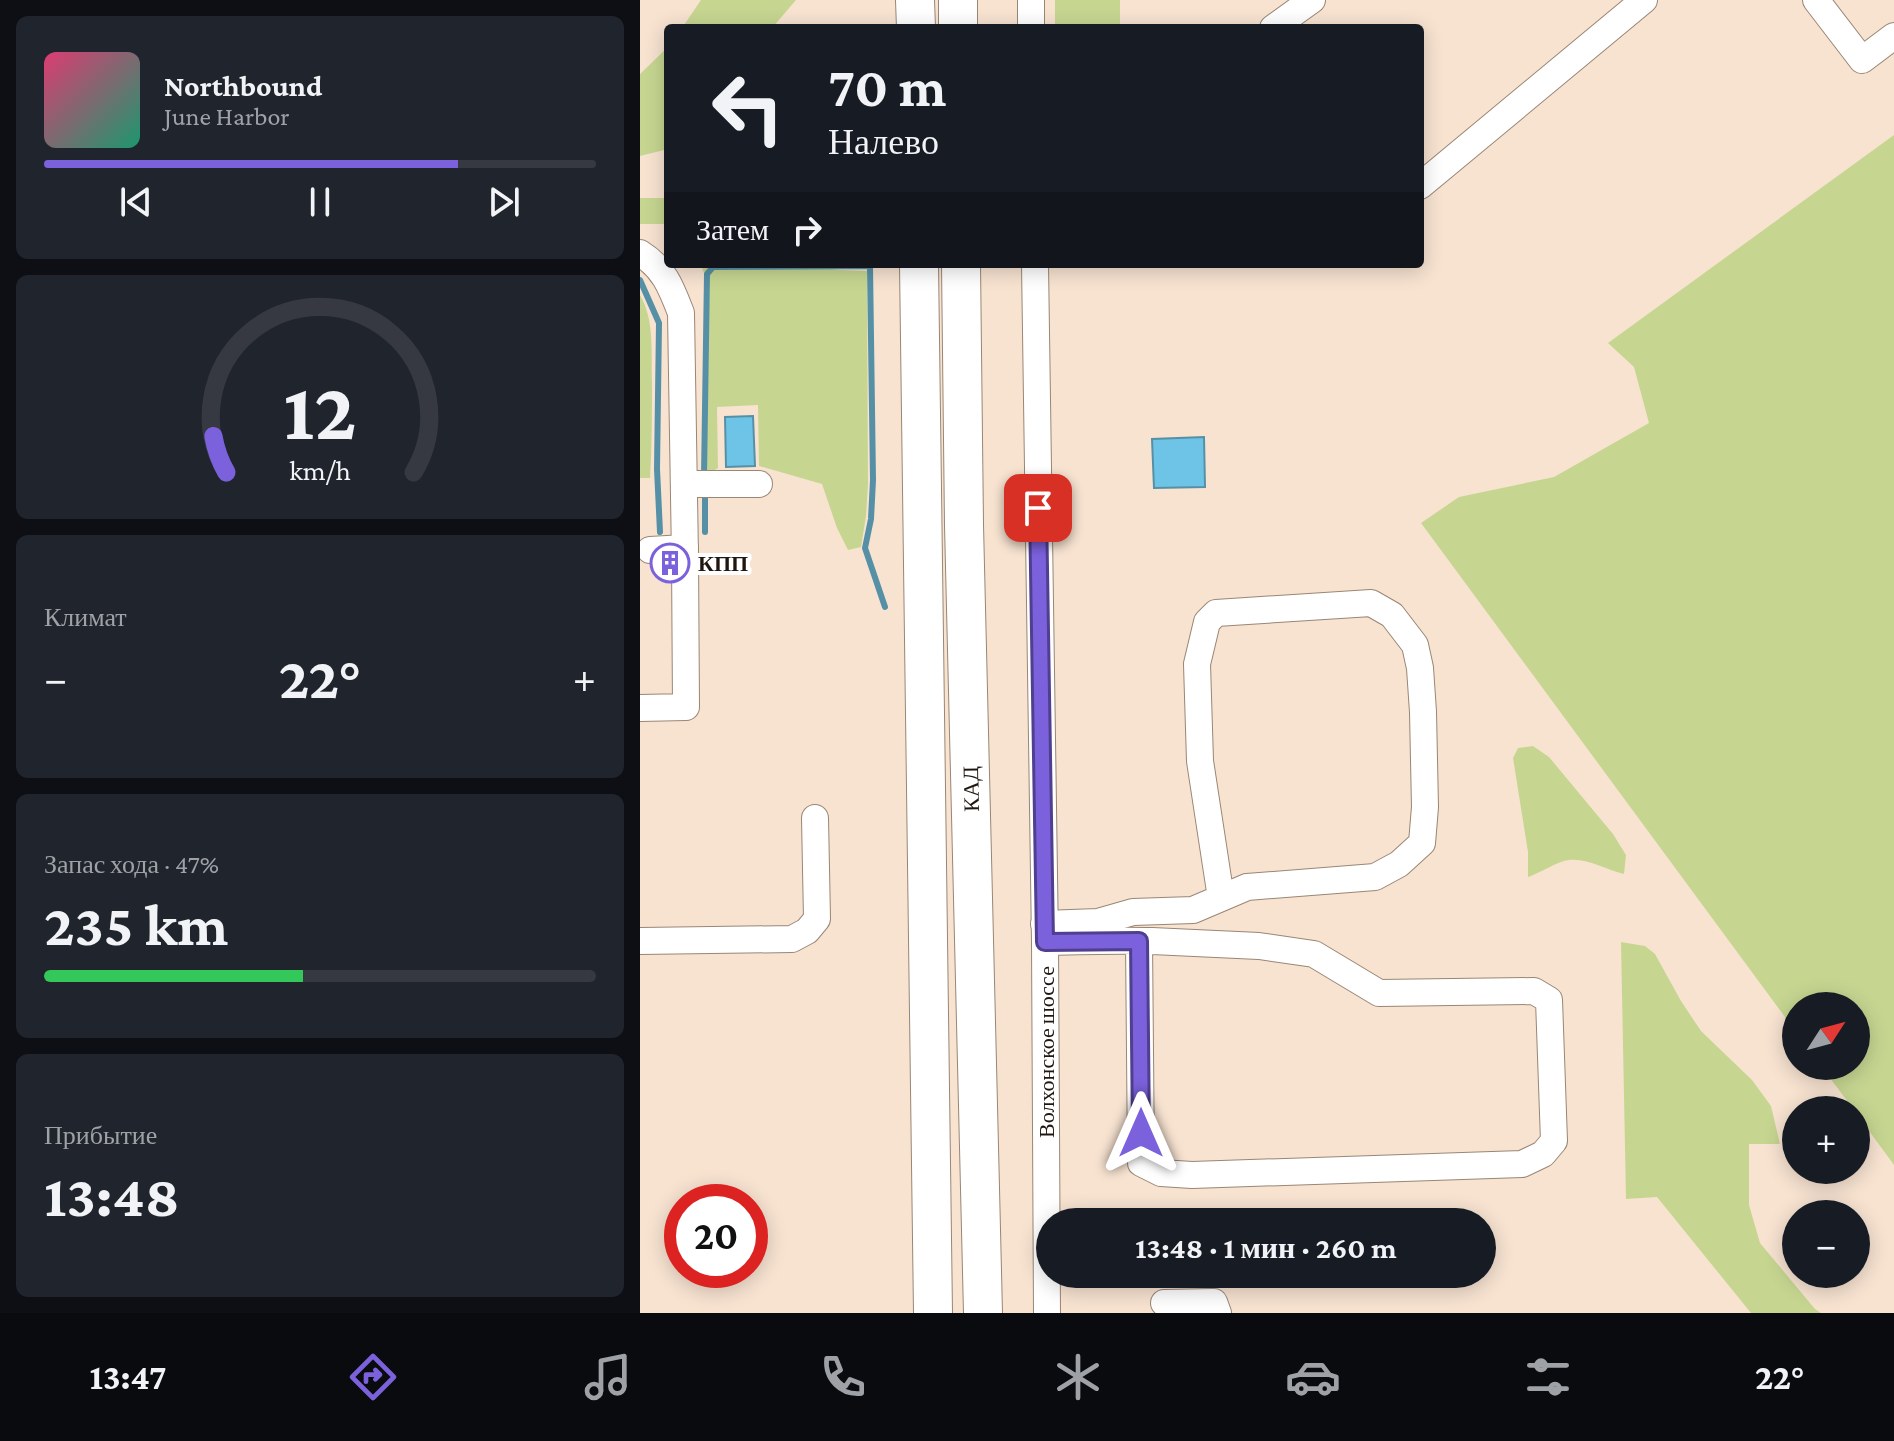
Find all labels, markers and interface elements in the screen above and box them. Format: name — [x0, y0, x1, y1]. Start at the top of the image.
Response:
icon: left — [696, 56, 800, 160]
text: 70 m — [828, 56, 947, 118]
text: Northbound — [164, 69, 322, 102]
text: June Harbor — [164, 102, 290, 131]
text: Налево — [828, 122, 939, 162]
icon: previous — [114, 180, 158, 224]
icon: pause — [298, 180, 342, 224]
icon: next — [482, 180, 526, 224]
icon: right — [785, 208, 829, 252]
text: Затем — [696, 213, 769, 246]
text: 12 — [283, 364, 357, 457]
text: km/h — [289, 454, 351, 486]
pin — [1004, 474, 1072, 542]
icon: arrive — [1016, 486, 1060, 530]
building icon: КПП — [649, 542, 691, 584]
place label: КПП — [698, 551, 748, 576]
text: Климат — [44, 603, 127, 632]
text: 22° — [279, 644, 361, 711]
text: − — [44, 654, 67, 702]
text: + — [573, 654, 596, 702]
street label: КАД — [958, 766, 984, 812]
text: Запас хода · 47% — [44, 850, 219, 879]
text: 235 km — [44, 891, 228, 958]
street label: Волхонское шоссе — [1034, 966, 1059, 1138]
north arrow — [1782, 992, 1870, 1080]
map controls — [1782, 992, 1870, 1288]
position arrow — [1099, 1091, 1183, 1175]
button: + — [1782, 1096, 1870, 1184]
text: Прибытие — [44, 1121, 157, 1150]
text: 13:48 — [44, 1162, 180, 1229]
speed limit sign: 20 — [664, 1184, 768, 1288]
button: − — [1782, 1200, 1870, 1288]
text: 13:48 · 1 мин · 260 m — [1135, 1231, 1397, 1264]
icon: directions — [345, 1349, 401, 1405]
icon: music — [580, 1349, 636, 1405]
icon: phone — [815, 1349, 871, 1405]
icon: climate — [1050, 1349, 1106, 1405]
icon: car — [1285, 1349, 1341, 1405]
icon: filters — [1520, 1349, 1576, 1405]
text: 13:47 — [89, 1357, 166, 1397]
text: 22° — [1755, 1357, 1804, 1397]

